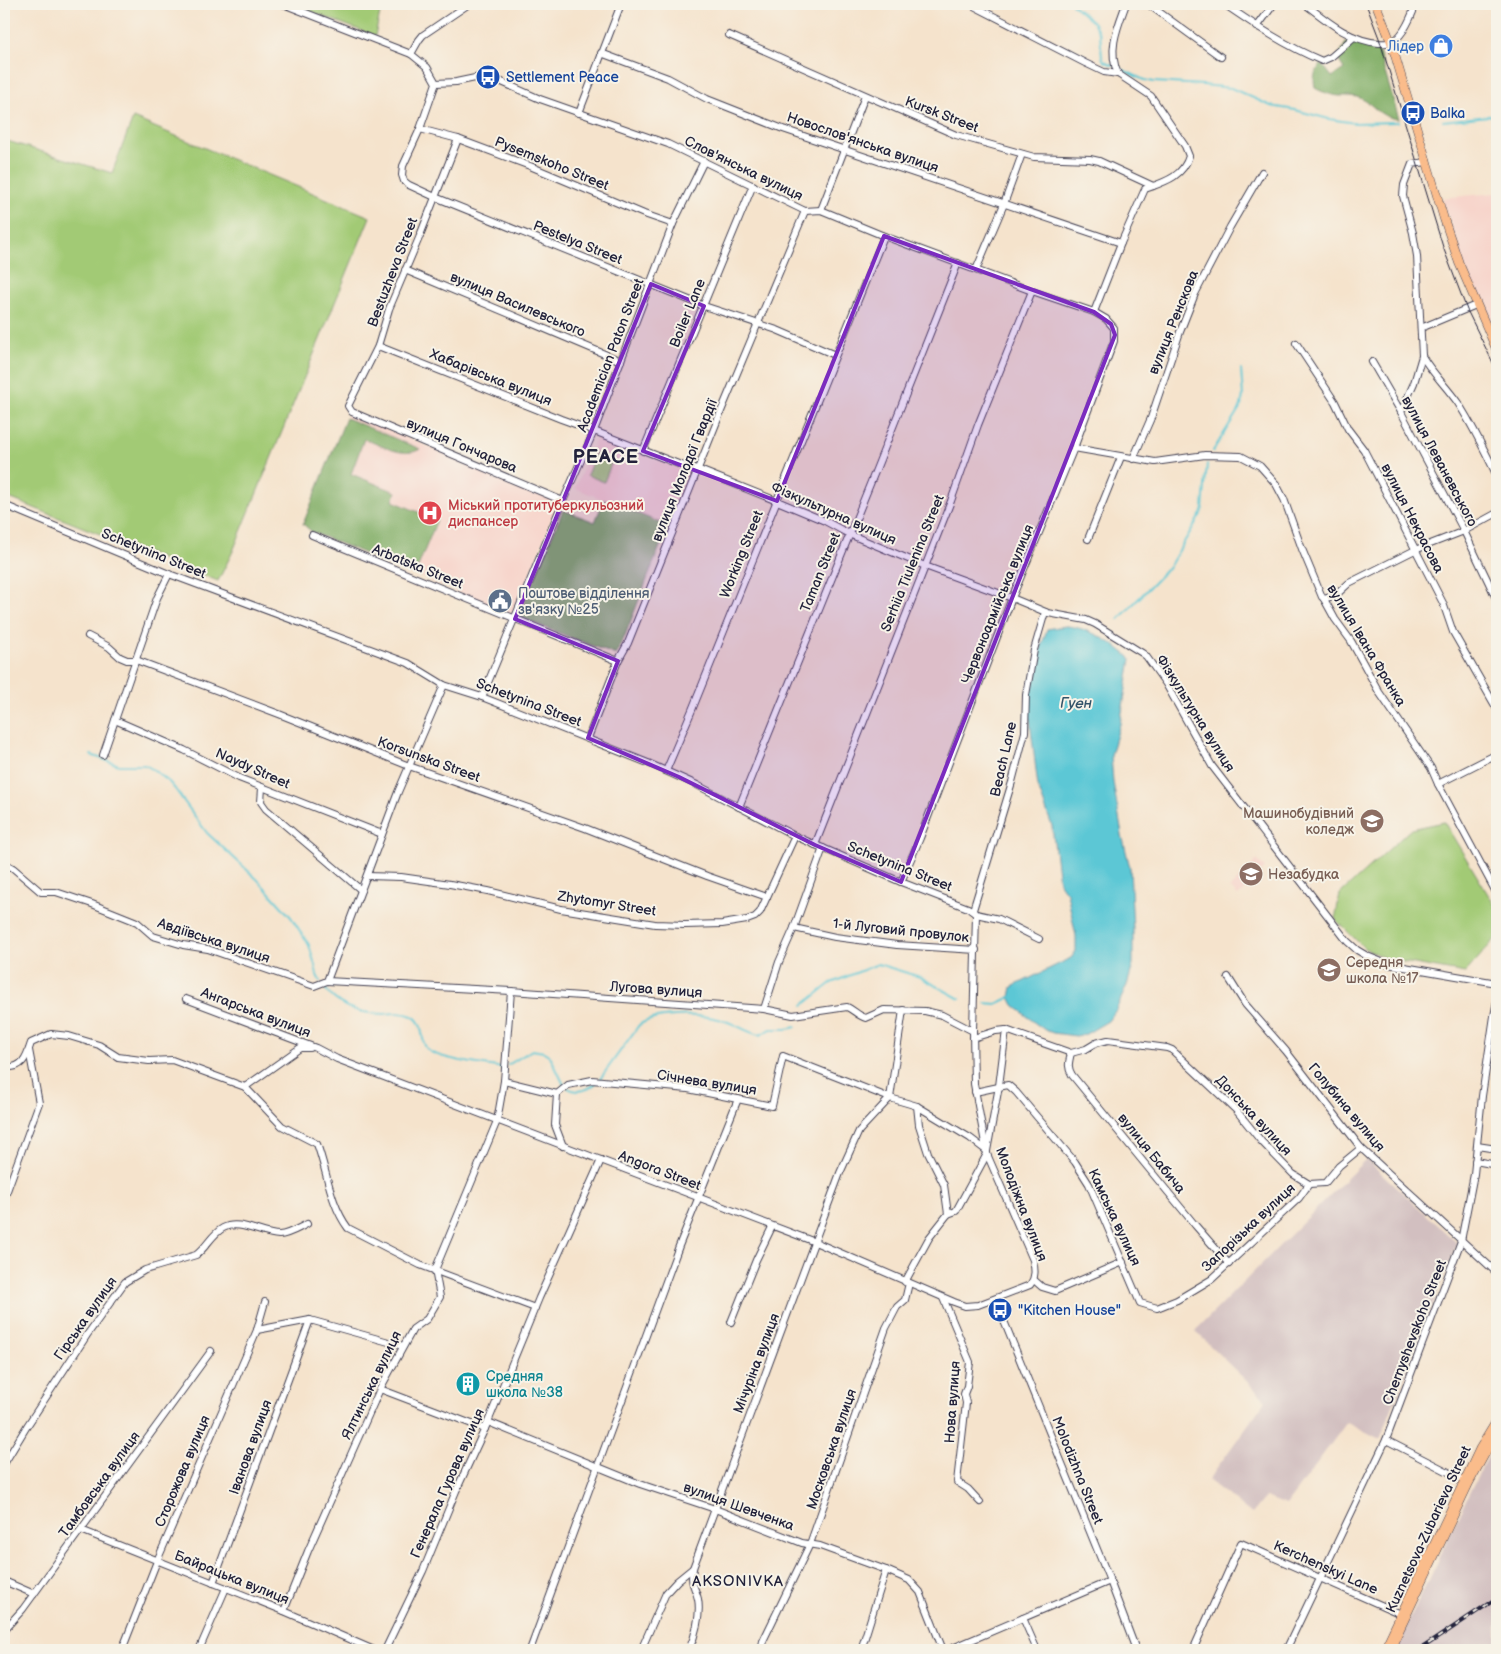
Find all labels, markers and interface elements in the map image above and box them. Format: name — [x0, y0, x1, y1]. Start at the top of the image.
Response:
shop icon: Лідер — [1428, 33, 1454, 59]
place label: Лідер — [1386, 38, 1424, 55]
bus stop icon: Settlement Peace — [475, 64, 501, 90]
place label: Settlement Peace — [506, 69, 619, 86]
street label: Kursk Street — [903, 93, 982, 137]
bus stop icon: Balka — [1400, 100, 1426, 126]
place label: Balka — [1430, 105, 1465, 122]
street label: Новослов'янська вулиця — [785, 109, 941, 177]
street label: Слов'янська вулиця — [682, 132, 806, 205]
street label: Pysemskoho Street — [492, 133, 612, 194]
street label: Bestuzheva Street — [364, 214, 421, 329]
street label: Pestelya Street — [531, 217, 625, 268]
street label: вулиця Ренскова — [1145, 267, 1202, 377]
street label: вулиця Василевського — [448, 268, 588, 341]
street label: Academician Paton Street — [573, 275, 648, 434]
street label: Boiler Lane — [666, 276, 709, 350]
street label: Хабарівська вулиця — [427, 345, 554, 410]
street label: вулиця Леваневського — [1398, 393, 1481, 529]
street label: вулиця Молодої Гвардії — [648, 396, 721, 544]
street label: вулиця Гончарова — [404, 414, 520, 477]
district label: PEACE — [573, 446, 639, 469]
street label: вулиця Некрасова — [1378, 460, 1448, 577]
street label: Фізкультурна вулиця — [769, 478, 899, 549]
street label: Serhiia Tiulenina Street — [877, 491, 948, 634]
place label: Міський протитуберкульозний диспансер — [448, 497, 644, 530]
hospital icon: Міський протитуберкульозний диспансер — [417, 500, 443, 526]
street label: Working Street — [716, 507, 767, 600]
street label: Червоноармійська вулиця — [958, 522, 1037, 686]
street label: Schetynina Street — [99, 525, 209, 582]
street label: Taman Street — [797, 529, 844, 614]
street label: Arbatska Street — [370, 540, 467, 593]
street label: вулиця Івана Франка — [1323, 581, 1410, 710]
place label: Поштове відділення зв'язку №25 — [518, 585, 650, 618]
public building icon: Поштове відділення зв'язку №25 — [487, 588, 513, 614]
street label: Фізкультурна вулиця — [1153, 652, 1239, 775]
street label: Schetynina Street — [474, 675, 585, 731]
water label: Гуен — [1060, 694, 1093, 713]
street label: Beach Lane — [987, 720, 1020, 798]
street label: Korsunska Street — [375, 733, 483, 786]
street label: Naydy Street — [213, 744, 293, 793]
place label: Машинобудівний коледж — [1243, 805, 1354, 838]
school or university icon: Машинобудівний коледж — [1359, 808, 1385, 834]
street label: Schetynina Street — [845, 838, 955, 895]
school or university icon: Незабудка — [1238, 861, 1264, 887]
place label: Незабудка — [1268, 866, 1340, 883]
street label: Zhytomyr Street — [556, 887, 658, 920]
street label: Авдіївська вулиця — [155, 914, 272, 967]
street label: 1-й Луговий провулок — [832, 915, 970, 946]
place label: Середня школа №17 — [1346, 954, 1419, 987]
school or university icon: Середня школа №17 — [1316, 957, 1342, 983]
street label: Лугова вулиця — [608, 978, 703, 1001]
street label: Ангарська вулиця — [198, 983, 313, 1041]
street label: Голубина вулиця — [1305, 1060, 1389, 1155]
street label: Січнева вулиця — [656, 1066, 758, 1099]
street label: Донська вулиця — [1212, 1072, 1295, 1159]
street label: вулиця Бабича — [1114, 1110, 1190, 1197]
street label: Молодіжна вулиця — [992, 1145, 1051, 1264]
street label: Angora Street — [616, 1147, 704, 1194]
street label: Камська вулиця — [1085, 1166, 1145, 1269]
street label: Запорізька вулиця — [1198, 1179, 1299, 1275]
street label: Chernyshevskoho Street — [1379, 1257, 1450, 1407]
street label: Гірська вулиця — [50, 1273, 121, 1363]
bus stop icon: "Kitchen House" — [987, 1297, 1013, 1323]
place label: "Kitchen House" — [1018, 1302, 1121, 1319]
street label: Мічуріна вулиця — [730, 1311, 783, 1416]
street label: Ялтинська вулиця — [338, 1328, 405, 1442]
street label: Нова вулиця — [941, 1360, 964, 1444]
place label: Средняя школа №38 — [486, 1368, 563, 1401]
building icon: Средняя школа №38 — [455, 1371, 481, 1397]
street label: Московська вулиця — [803, 1386, 860, 1512]
street label: Іванова вулиця — [225, 1397, 276, 1497]
street label: Генерала Гурова вулиця — [407, 1406, 488, 1561]
street label: Сторожова вулиця — [151, 1413, 214, 1530]
street label: Molodizhna Street — [1048, 1414, 1107, 1527]
street label: Тамбовська вулиця — [55, 1428, 144, 1540]
street label: Kuznetsova-Zubarieva Street — [1382, 1442, 1475, 1615]
street label: вулиця Шевченка — [681, 1479, 797, 1535]
street label: Kerchenskyi Lane — [1271, 1537, 1381, 1598]
street label: Байрацька вулиця — [172, 1547, 292, 1608]
district label: AKSONІVKA — [692, 1572, 784, 1591]

